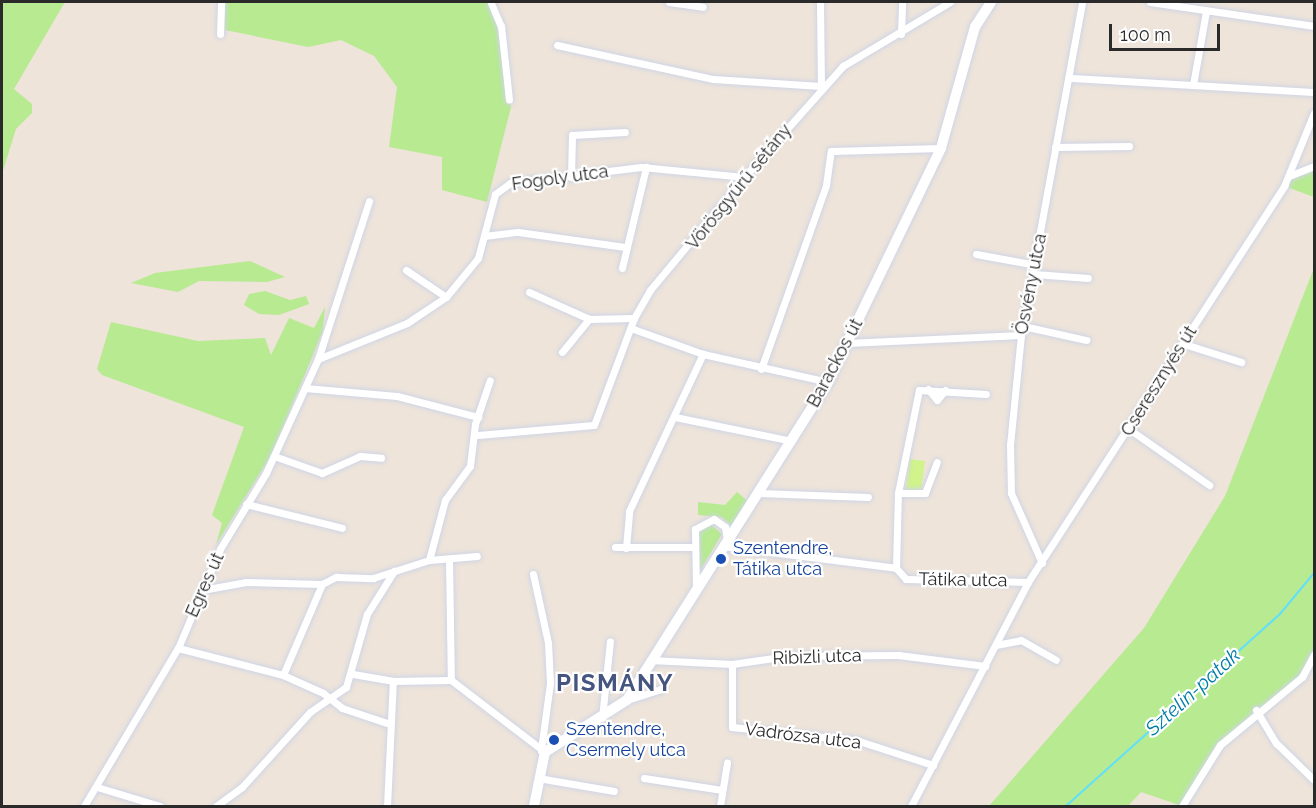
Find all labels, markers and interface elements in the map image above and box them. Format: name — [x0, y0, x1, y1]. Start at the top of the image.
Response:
scale bar — [1112, 12, 1223, 50]
text: 100 m — [1120, 24, 1171, 45]
street label: Vörösgyűrű sétány — [682, 120, 796, 254]
street label: Fogoly utca — [510, 161, 610, 195]
street label: Ösvény utca — [1011, 232, 1051, 336]
street label: Barackos út — [803, 315, 867, 411]
street label: Cseresznyés út — [1116, 322, 1202, 440]
place label: Szentendre, Tátika utca — [733, 538, 832, 580]
street label: Egres út — [181, 549, 229, 621]
marker: Szentendre, Tátika utca — [714, 552, 728, 566]
street label: Tátika utca — [918, 568, 1008, 592]
water label: Sztelin-patak — [1141, 643, 1245, 741]
street label: Ribizli utca — [772, 645, 862, 669]
district label: PISMÁNY — [556, 669, 674, 697]
street label: Vadrózsa utca — [744, 718, 862, 754]
place label: Szentendre, Csermely utca — [566, 719, 686, 762]
marker: Szentendre, Csermely utca — [547, 733, 561, 747]

